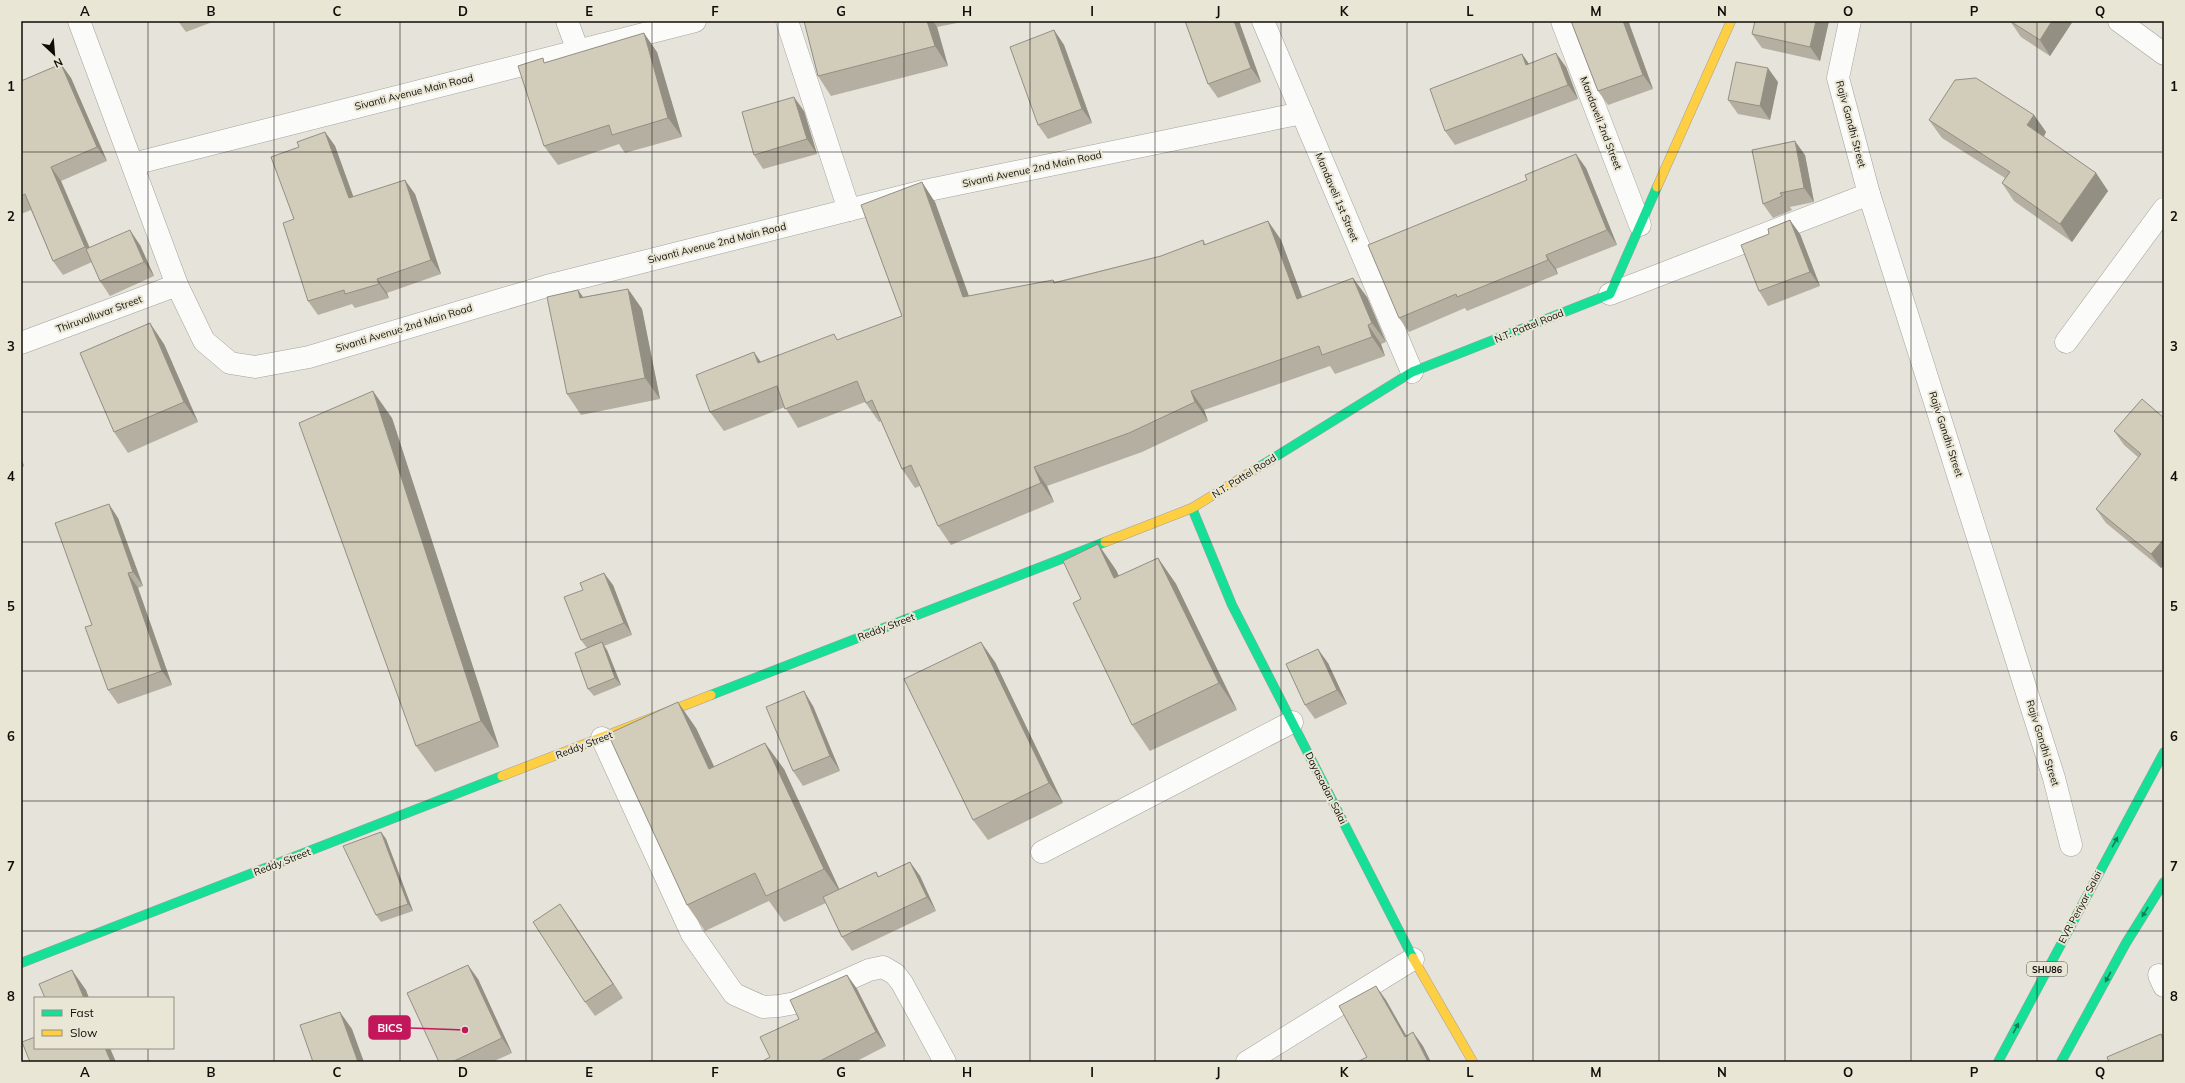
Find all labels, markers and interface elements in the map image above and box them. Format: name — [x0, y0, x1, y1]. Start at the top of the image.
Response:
text: A — [80, 3, 90, 19]
text: B — [207, 3, 216, 19]
text: C — [333, 3, 342, 19]
text: D — [458, 3, 468, 19]
text: E — [585, 3, 593, 19]
text: F — [711, 3, 719, 19]
text: G — [836, 3, 846, 19]
text: H — [962, 3, 972, 19]
text: I — [1090, 3, 1094, 19]
text: J — [1216, 3, 1220, 19]
text: K — [1340, 3, 1350, 19]
text: L — [1466, 3, 1474, 19]
text: M — [1590, 3, 1602, 19]
text: N — [1717, 3, 1727, 19]
text: O — [1843, 3, 1853, 19]
text: P — [1970, 3, 1979, 19]
text: Q — [2095, 3, 2105, 19]
north arrow — [34, 34, 74, 74]
text: N — [52, 55, 65, 71]
street label: Sivanti Avenue Main Road — [353, 71, 475, 113]
street label: Mandaveli 2nd Street — [1577, 75, 1625, 172]
text: 1 — [7, 78, 15, 94]
text: 1 — [2170, 78, 2178, 94]
street label: Rajiv Gandhi Street — [1833, 79, 1869, 169]
street label: Sivanti Avenue 2nd Main Road — [961, 148, 1103, 190]
street label: Mandaveli 1st Street — [1312, 151, 1362, 244]
text: 2 — [7, 208, 15, 224]
text: 2 — [2170, 208, 2178, 224]
street label: Sivanti Avenue 2nd Main Road — [647, 220, 787, 266]
street label: Thiruvalluvar Street — [54, 292, 144, 336]
street label: Sivanti Avenue 2nd Main Road — [334, 301, 474, 355]
street label: N.T. Pattel Road — [1492, 306, 1566, 346]
text: 3 — [7, 338, 15, 354]
text: 3 — [2170, 338, 2178, 354]
street label: Rajiv Gandhi Street — [1926, 390, 1966, 479]
street label: N.T. Pattel Road — [1209, 451, 1279, 501]
text: 4 — [7, 468, 15, 484]
text: 4 — [2170, 468, 2178, 484]
text: 5 — [7, 598, 15, 614]
text: 5 — [2170, 598, 2178, 614]
street label: Reddy Street — [856, 610, 917, 644]
street label: Rajiv Gandhi Street — [2024, 698, 2062, 788]
text: 6 — [7, 728, 15, 744]
street label: Reddy Street — [554, 728, 615, 762]
text: 6 — [2170, 728, 2178, 744]
street label: Dayasadan Salai — [1302, 750, 1350, 826]
one-way arrow — [2111, 836, 2118, 848]
street label: Reddy Street — [252, 845, 313, 879]
text: 7 — [7, 858, 15, 874]
text: 7 — [2170, 858, 2178, 874]
street label: EVR Periyar Salai — [2055, 868, 2105, 946]
one-way arrow — [2142, 906, 2149, 918]
road number: SHU86 — [2027, 962, 2067, 976]
one-way arrow — [2104, 971, 2111, 983]
text: 8 — [7, 988, 15, 1004]
text: 8 — [2170, 988, 2178, 1004]
legend — [34, 997, 174, 1049]
text: Fast — [70, 1005, 94, 1020]
callout: BICS — [369, 1016, 410, 1039]
text: BICS — [377, 1021, 403, 1035]
one-way arrow — [2013, 1022, 2019, 1033]
text: Slow — [70, 1025, 98, 1040]
text: A — [80, 1064, 90, 1080]
text: B — [207, 1064, 216, 1080]
text: C — [333, 1064, 342, 1080]
text: D — [458, 1064, 468, 1080]
text: E — [585, 1064, 593, 1080]
text: F — [711, 1064, 719, 1080]
text: G — [836, 1064, 846, 1080]
text: H — [962, 1064, 972, 1080]
text: I — [1090, 1064, 1094, 1080]
text: J — [1216, 1064, 1220, 1080]
text: K — [1340, 1064, 1350, 1080]
text: L — [1466, 1064, 1474, 1080]
text: M — [1590, 1064, 1602, 1080]
text: N — [1717, 1064, 1727, 1080]
text: O — [1843, 1064, 1853, 1080]
text: P — [1970, 1064, 1979, 1080]
text: Q — [2095, 1064, 2105, 1080]

